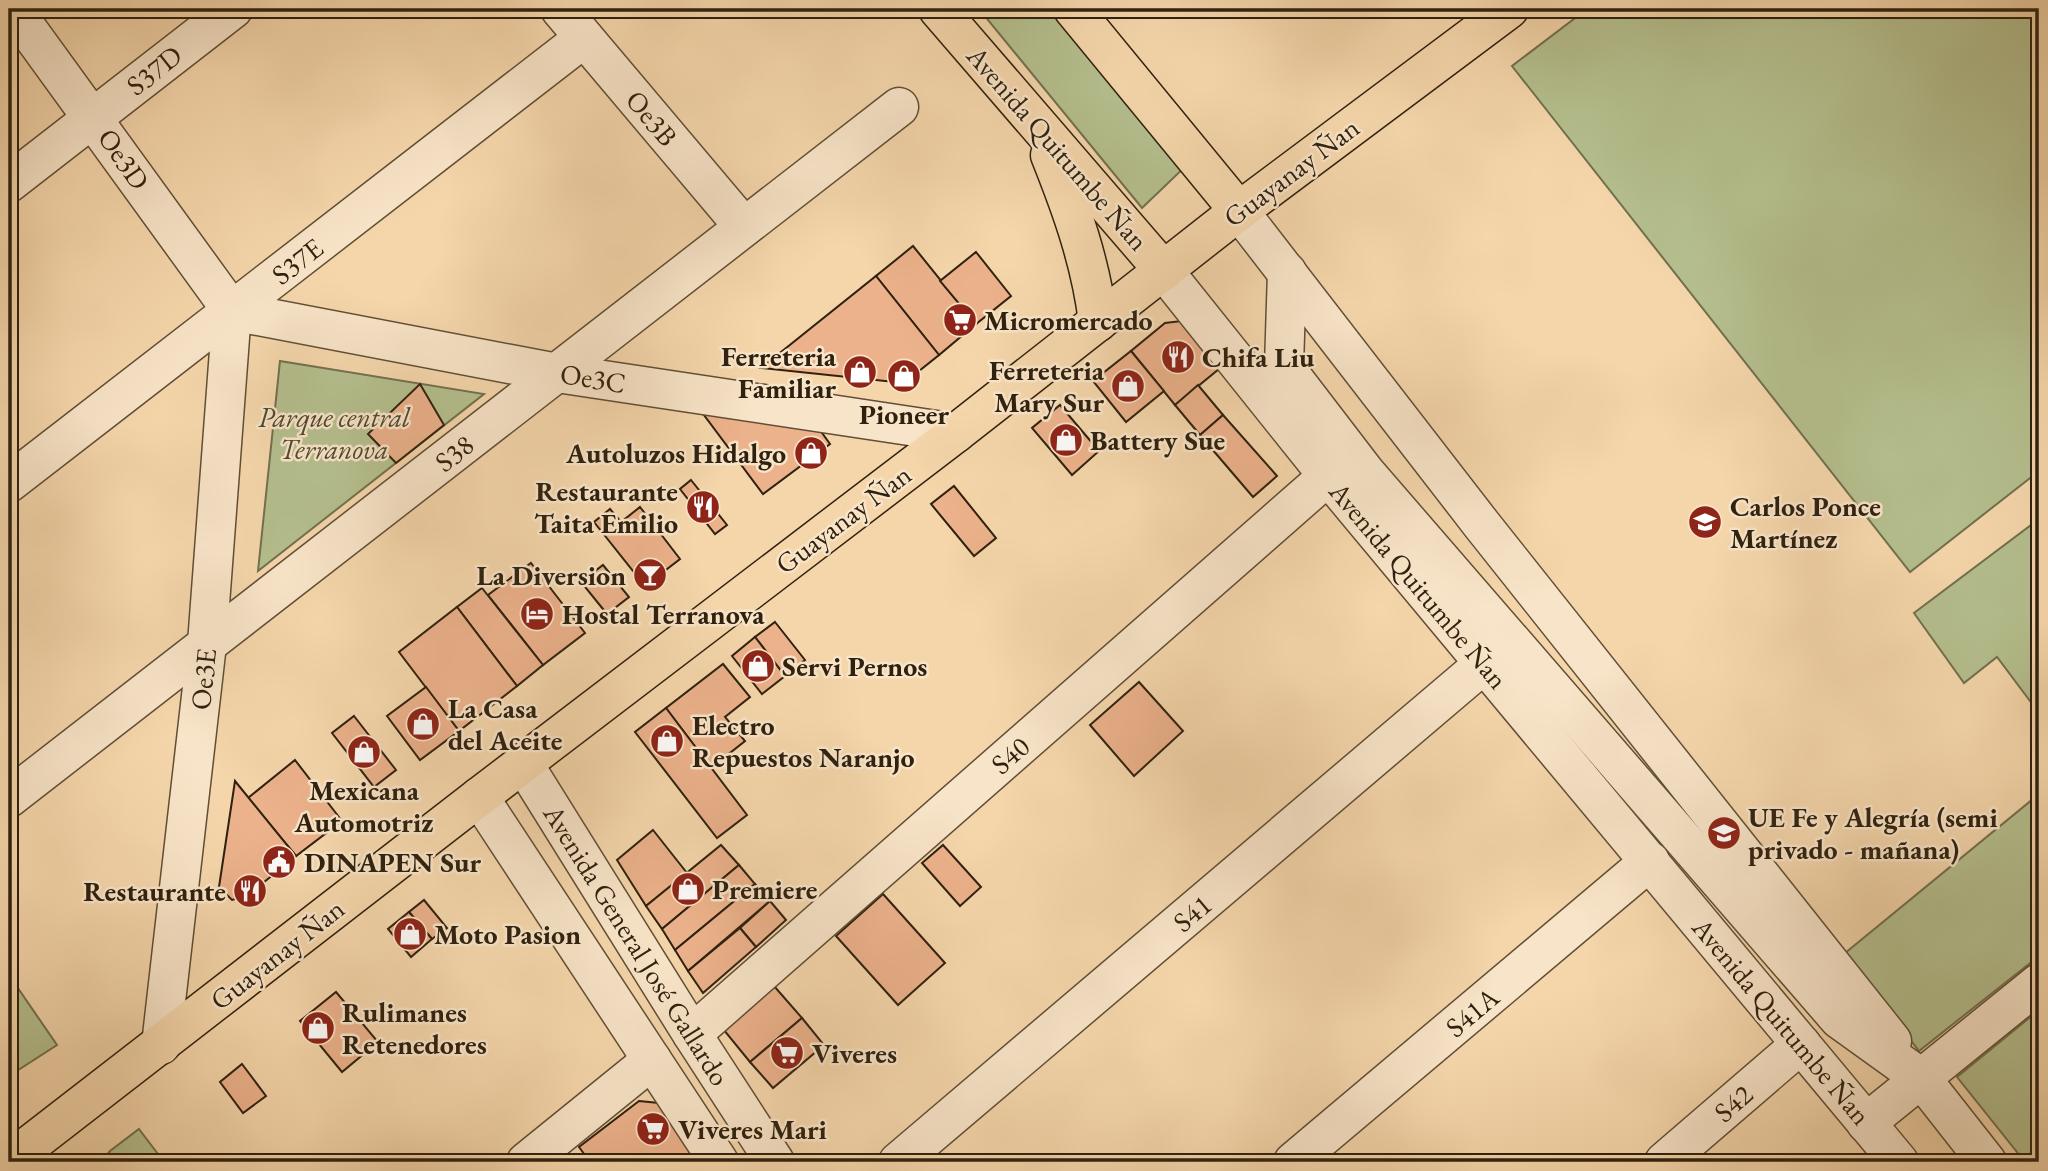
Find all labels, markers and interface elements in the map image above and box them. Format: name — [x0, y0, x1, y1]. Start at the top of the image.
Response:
street label: S37D — [119, 37, 189, 103]
street label: Avenida Quitumbe Ñan — [959, 37, 1157, 258]
street label: Oe3B — [618, 83, 686, 153]
street label: Guayanay Ñan — [1216, 109, 1366, 235]
street label: Oe3D — [90, 121, 158, 197]
street label: S37E — [264, 230, 330, 292]
supermarket icon: Micromercado — [941, 301, 979, 339]
place label: Micromercado — [984, 302, 1153, 338]
place label: Ferreteria Familiar — [721, 338, 837, 406]
restaurant icon: Chifa Liu — [1159, 338, 1197, 376]
place label: Chifa Liu — [1202, 339, 1315, 375]
place label: Ferreteria Mary Sur — [989, 352, 1105, 420]
shop icon: Ferreteria Familiar — [841, 353, 879, 391]
street label: Oe3C — [558, 355, 628, 401]
shop icon: Pioneer — [885, 357, 923, 395]
shop icon: Ferreteria Mary Sur — [1109, 367, 1147, 405]
place label: Pioneer — [859, 396, 949, 432]
park label: Parque central Terranova — [258, 399, 411, 467]
shop icon: Battery Sue — [1047, 421, 1085, 459]
place label: Battery Sue — [1090, 422, 1225, 458]
street label: S38 — [427, 427, 481, 479]
shop icon: Autoluzos Hidalgo — [792, 434, 830, 472]
place label: Autoluzos Hidalgo — [565, 435, 786, 471]
street label: Guayanay Ñan — [768, 456, 918, 582]
place label: Restaurante Taita Emilio — [534, 473, 678, 541]
street label: Avenida Quitumbe Ñan — [1321, 473, 1516, 696]
restaurant icon: Restaurante Taita Emilio — [684, 488, 722, 526]
place label: Carlos Ponce Martínez — [1730, 488, 1881, 556]
school or university icon: Carlos Ponce Martínez — [1686, 503, 1724, 541]
bar icon: La Diversion — [631, 556, 669, 594]
place label: La Diversion — [476, 557, 626, 593]
hotel icon: Hostal Terranova — [518, 595, 556, 633]
place label: Hostal Terranova — [562, 596, 765, 632]
street label: Oe3E — [182, 646, 224, 711]
shop icon: Servi Pernos — [739, 647, 777, 685]
place label: Servi Pernos — [782, 648, 927, 684]
place label: La Casa del Aceite — [448, 690, 563, 758]
shop icon: La Casa del Aceite — [404, 705, 442, 743]
place label: Electro Repuestos Naranjo — [692, 707, 915, 775]
shop icon: Electro Repuestos Naranjo — [648, 722, 686, 760]
street label: S40 — [983, 728, 1037, 782]
shop icon: Mexicana Automotriz — [345, 733, 383, 771]
place label: Mexicana Automotriz — [294, 772, 433, 840]
street label: Avenida General José Gallardo — [535, 797, 738, 1092]
place label: UE Fe y Alegría (semi privado - mañana) — [1748, 799, 1998, 867]
school or university icon: UE Fe y Alegría (semi privado - mañana) — [1705, 814, 1743, 852]
public building icon: DINAPEN Sur — [260, 843, 298, 881]
place label: DINAPEN Sur — [304, 844, 481, 880]
shop icon: Premiere — [669, 870, 707, 908]
place label: Premiere — [712, 871, 817, 907]
restaurant icon: Restaurante — [231, 872, 269, 910]
place label: Restaurante — [83, 873, 226, 909]
street label: S41 — [1165, 886, 1219, 940]
street label: Guayanay Ñan — [203, 890, 352, 1018]
street label: Avenida Quitumbe Ñan — [1684, 909, 1879, 1132]
shop icon: Moto Pasion — [391, 915, 429, 953]
place label: Moto Pasion — [434, 916, 581, 952]
street label: S41A — [1438, 979, 1507, 1045]
place label: Rulimanes Retenedores — [342, 994, 487, 1062]
shop icon: Rulimanes Retenedores — [299, 1009, 337, 1047]
supermarket icon: Viveres — [768, 1034, 806, 1072]
place label: Viveres — [812, 1035, 897, 1071]
street label: S42 — [1706, 1076, 1760, 1130]
supermarket icon: Viveres Mari — [634, 1110, 672, 1148]
place label: Viveres Mari — [678, 1111, 827, 1147]

